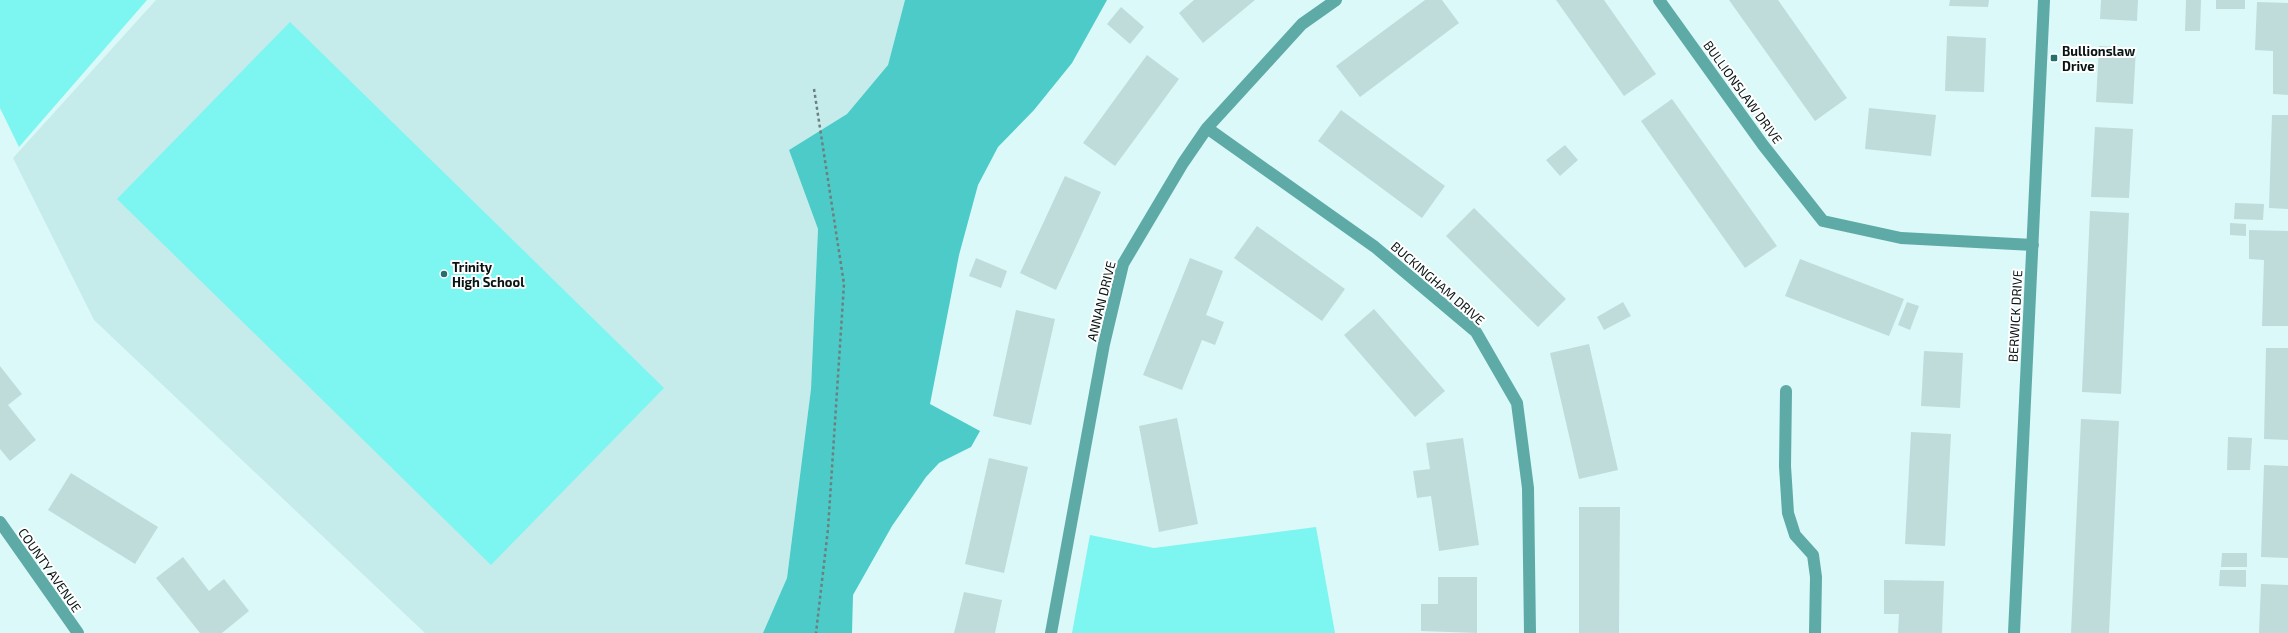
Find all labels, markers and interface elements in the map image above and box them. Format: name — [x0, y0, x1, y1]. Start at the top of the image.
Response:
street label: BULLIONSLAW DRIVE — [1700, 37, 1786, 147]
place label: Bullionslaw Drive — [2062, 43, 2135, 74]
marker: Bullionslaw Drive — [2049, 53, 2059, 63]
street label: BUCKINGHAM DRIVE — [1388, 238, 1488, 328]
place label: Trinity High School — [452, 259, 525, 290]
street label: ANNAN DRIVE — [1083, 259, 1119, 343]
marker: Trinity High School — [439, 269, 449, 279]
street label: BERWICK DRIVE — [2005, 270, 2025, 362]
street label: COUNTY AVENUE — [15, 525, 85, 615]

